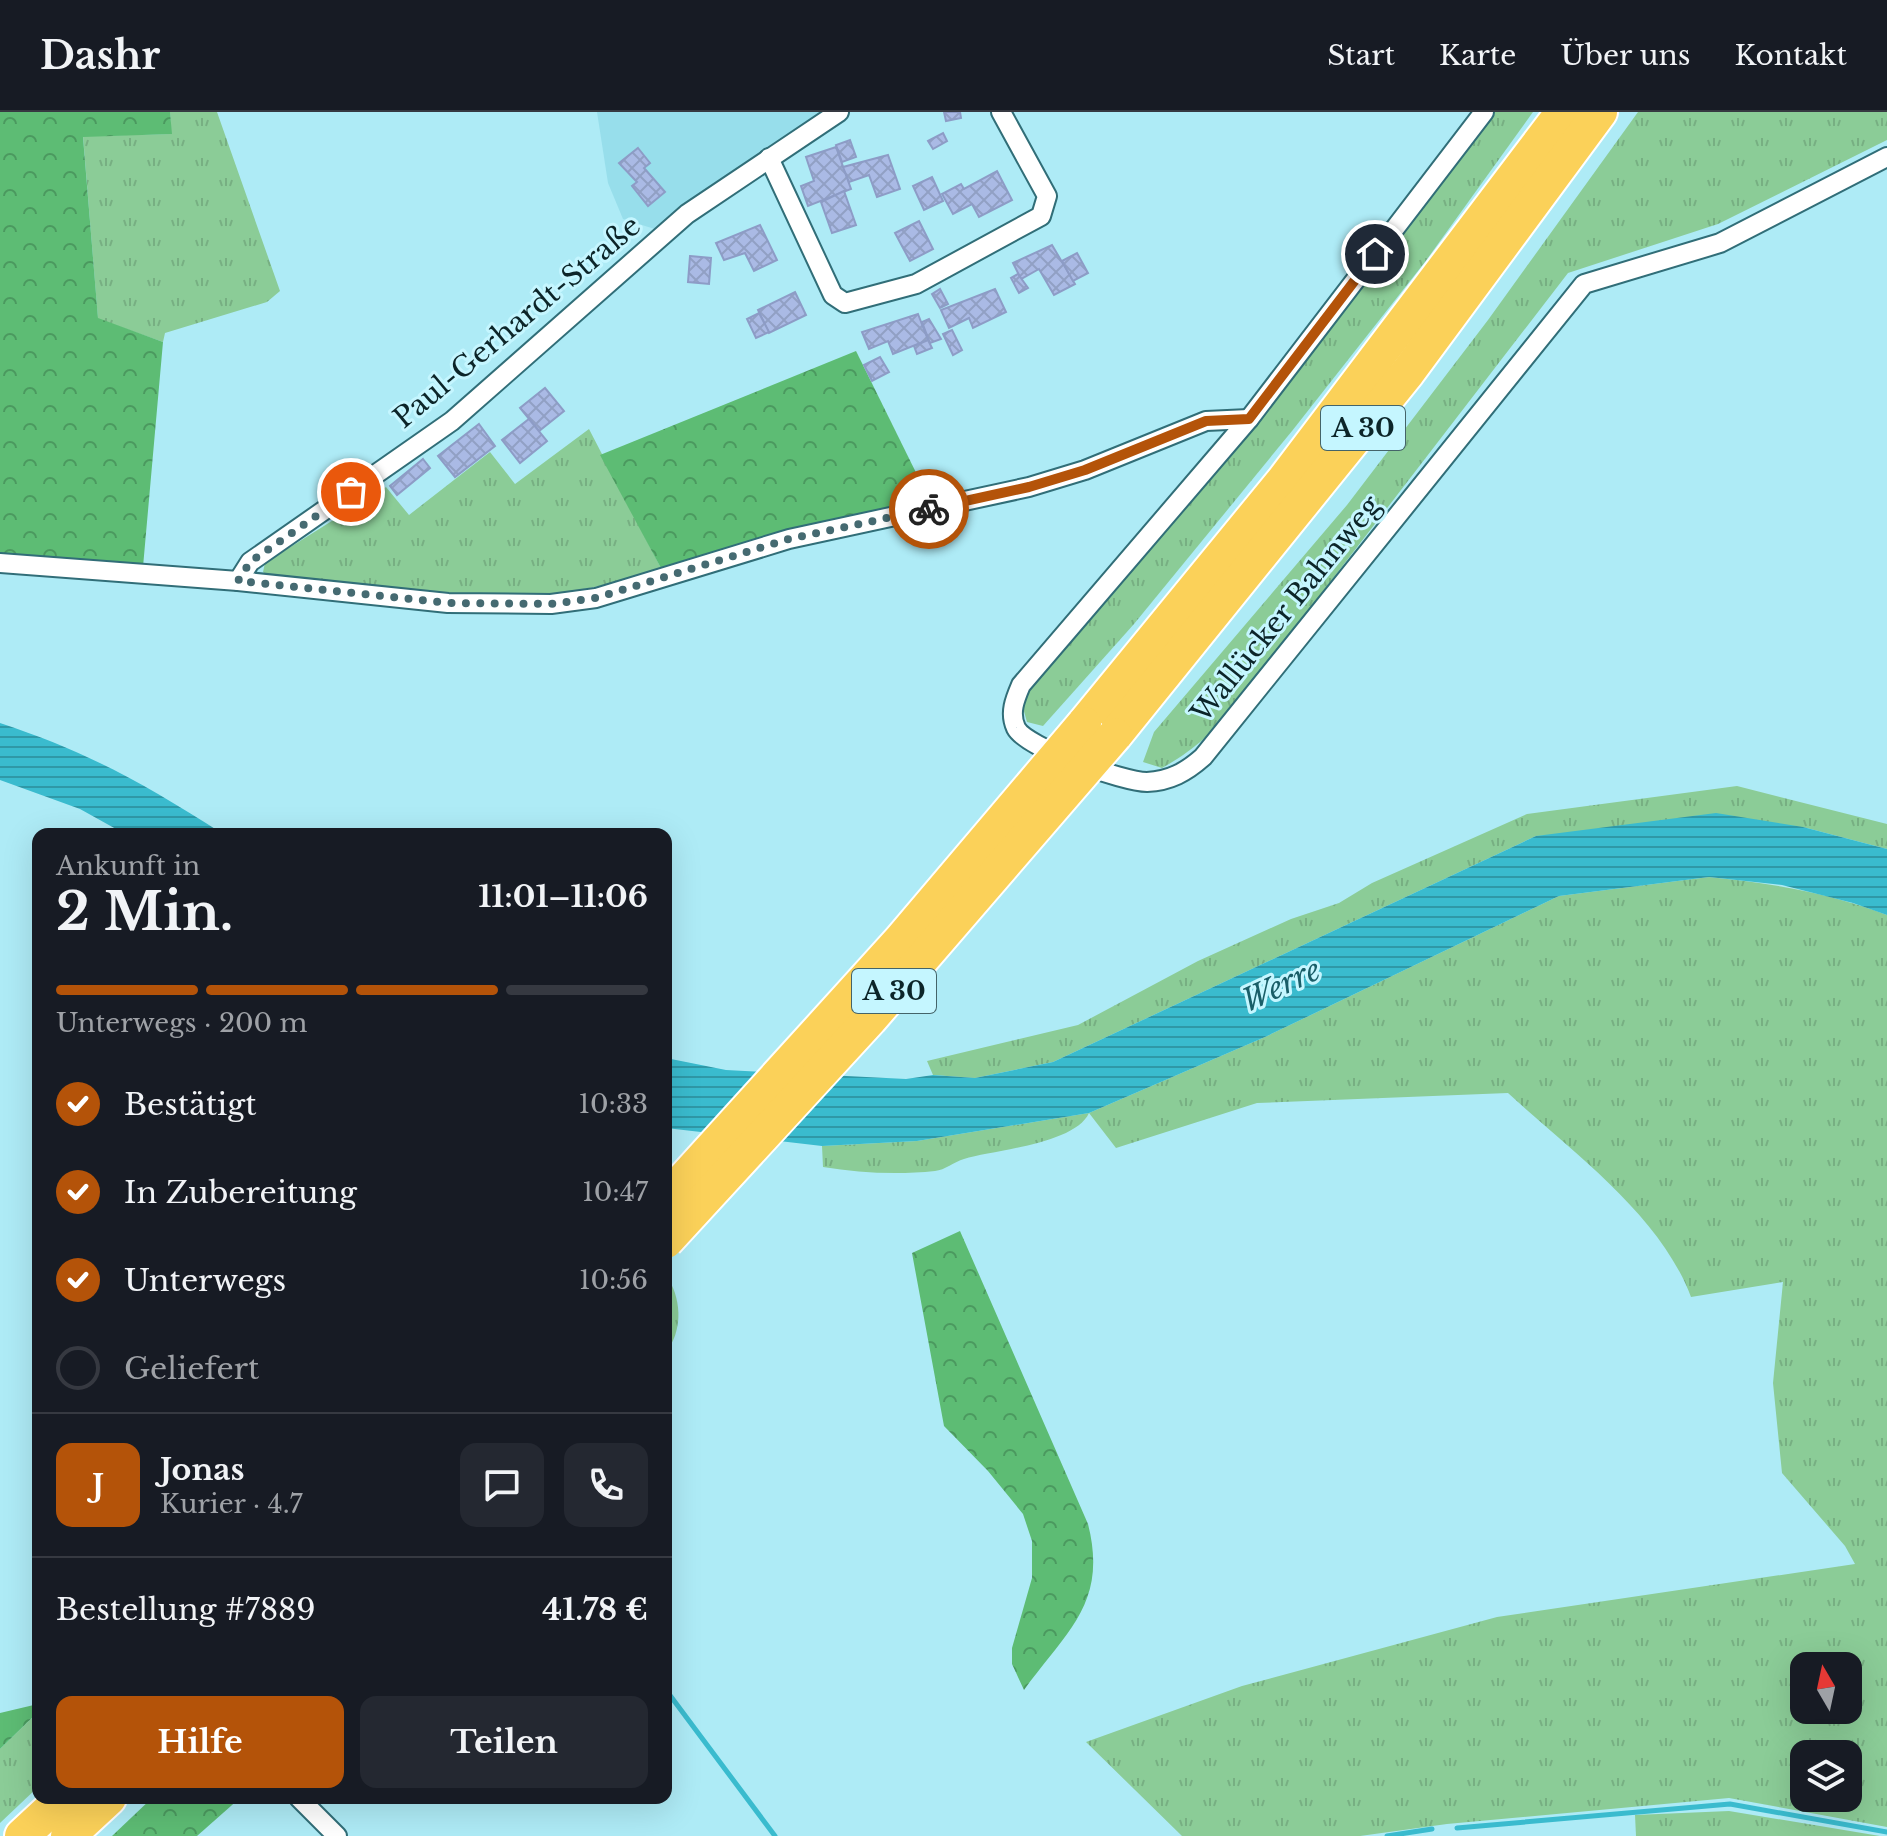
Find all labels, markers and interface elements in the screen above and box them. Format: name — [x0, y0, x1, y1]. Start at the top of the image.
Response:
text: Dashr — [40, 32, 160, 79]
text: Start — [1327, 38, 1395, 73]
text: Karte — [1439, 38, 1516, 73]
text: Über uns — [1560, 38, 1690, 73]
text: Kontakt — [1734, 38, 1847, 73]
street label: Paul-Gerhardt-Straße — [386, 208, 648, 436]
pin — [1341, 220, 1409, 288]
icon: home — [1353, 232, 1397, 276]
road number: A 30 — [1321, 406, 1405, 450]
pin — [317, 458, 385, 526]
courier — [889, 469, 969, 549]
icon: bag — [329, 470, 373, 514]
icon: bike — [907, 487, 951, 531]
street label: Wallücker Bahnweg — [1183, 487, 1389, 730]
text: Ankunft in — [56, 850, 200, 882]
text: 11:01–11:06 — [478, 878, 648, 915]
text: 2 Min. — [56, 880, 233, 944]
water label: Werre — [1236, 951, 1326, 1019]
road number: A 30 — [852, 969, 936, 1013]
text: Unterwegs · 200 m — [56, 1007, 307, 1039]
icon: check — [56, 1082, 100, 1126]
text: Bestätigt — [124, 1086, 257, 1123]
text: 10:33 — [578, 1088, 648, 1120]
icon: check — [56, 1170, 100, 1214]
text: In Zubereitung — [124, 1174, 357, 1211]
text: 10:47 — [582, 1176, 648, 1208]
icon: check — [56, 1258, 100, 1302]
text: Unterwegs — [124, 1262, 286, 1299]
text: 10:56 — [579, 1264, 648, 1296]
text: Geliefert — [124, 1350, 259, 1387]
button: chat — [460, 1443, 544, 1527]
button: phone — [564, 1443, 648, 1527]
text: Jonas — [160, 1451, 244, 1488]
text: J — [92, 1467, 104, 1504]
text: Kurier · 4.7 — [160, 1488, 302, 1520]
text: Bestellung #7889 — [56, 1591, 316, 1628]
text: 41.78 € — [542, 1591, 648, 1628]
north arrow — [1790, 1652, 1862, 1724]
map controls — [1790, 1652, 1862, 1812]
button: Hilfe — [56, 1696, 344, 1788]
button: Teilen — [360, 1696, 648, 1788]
button: layers — [1790, 1740, 1862, 1812]

